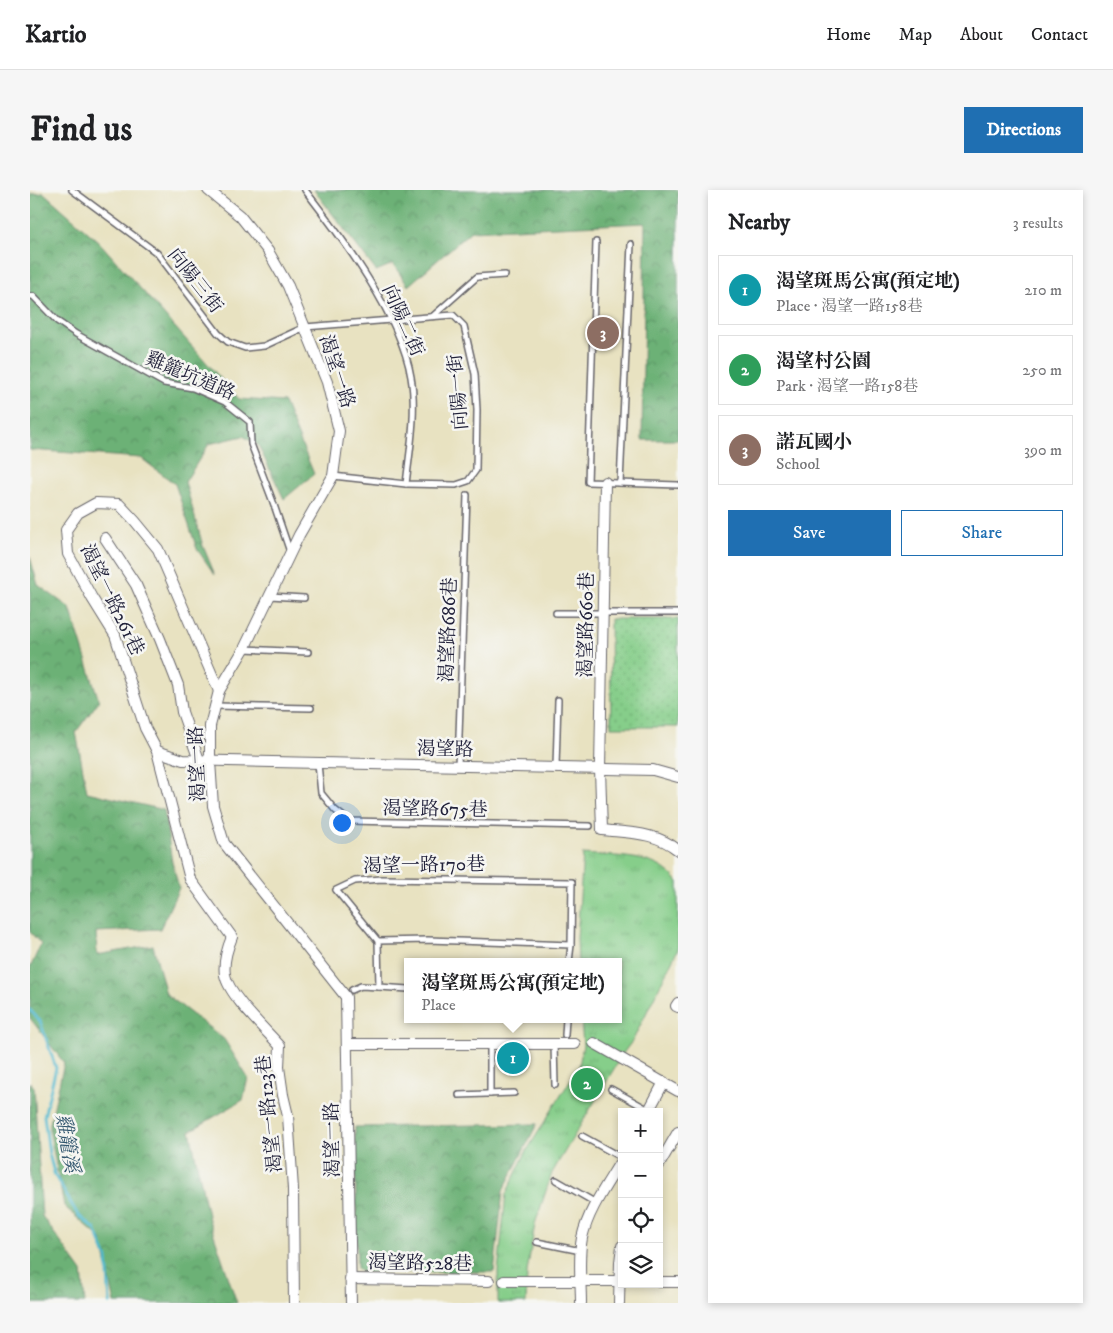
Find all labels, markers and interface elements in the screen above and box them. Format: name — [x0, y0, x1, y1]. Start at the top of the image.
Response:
text: Kartio — [25, 20, 87, 50]
text: Home — [826, 24, 871, 46]
text: Map — [899, 24, 932, 46]
text: About — [960, 24, 1003, 46]
text: Contact — [1031, 24, 1088, 46]
button: Directions — [964, 107, 1083, 153]
text: Find us — [30, 108, 132, 152]
text: Nearby — [728, 210, 790, 236]
text: 3 results — [1013, 213, 1063, 233]
street label: 向陽三街 — [162, 244, 227, 318]
text: 渴望斑馬公寓(預定地) — [776, 270, 960, 293]
text: 1 — [742, 280, 748, 300]
text: 210 m — [1024, 280, 1062, 300]
street label: 向陽二街 — [377, 281, 429, 360]
text: Place · 渴望一路158巷 — [776, 296, 923, 316]
pin: 3 — [587, 314, 619, 352]
street label: 渴望一路 — [314, 332, 359, 411]
street label: 雞籠坑道路 — [142, 347, 239, 406]
text: 渴望村公園 — [776, 350, 871, 373]
street label: 向陽一街 — [444, 353, 473, 431]
text: 2 — [741, 360, 749, 380]
text: 250 m — [1022, 360, 1062, 380]
text: Park · 渴望一路158巷 — [776, 376, 918, 396]
text: 諾瓦國小 — [776, 431, 852, 454]
text: 3 — [742, 440, 748, 460]
text: 390 m — [1024, 440, 1062, 460]
text: School — [776, 454, 820, 474]
button: Save — [728, 510, 891, 556]
button: Share — [901, 510, 1063, 556]
street label: 渴望一路261巷 — [75, 540, 149, 659]
street label: 渴望路660巷 — [574, 572, 599, 678]
street label: 渴望路686巷 — [435, 577, 462, 683]
street label: 渴望一路 — [185, 726, 210, 802]
street label: 渴望路 — [416, 738, 474, 761]
street label: 渴望路675巷 — [382, 797, 488, 822]
your location — [329, 810, 355, 836]
street label: 渴望一路170巷 — [363, 853, 485, 878]
popup — [404, 958, 622, 1023]
text: 渴望斑馬公寓(預定地) — [421, 972, 605, 995]
text: Place — [421, 995, 456, 1015]
pin: 1 — [497, 1039, 529, 1077]
street label: 渴望一路123巷 — [252, 1054, 287, 1174]
pin: 2 — [571, 1065, 603, 1103]
street label: 渴望一路 — [320, 1102, 345, 1178]
map controls — [618, 1108, 663, 1288]
button: + — [618, 1108, 663, 1153]
water label: 雞籠溪 — [49, 1112, 84, 1177]
button: − — [618, 1153, 663, 1198]
button: locate — [618, 1198, 663, 1243]
button: layers — [618, 1243, 663, 1288]
street label: 渴望路528巷 — [368, 1251, 472, 1276]

